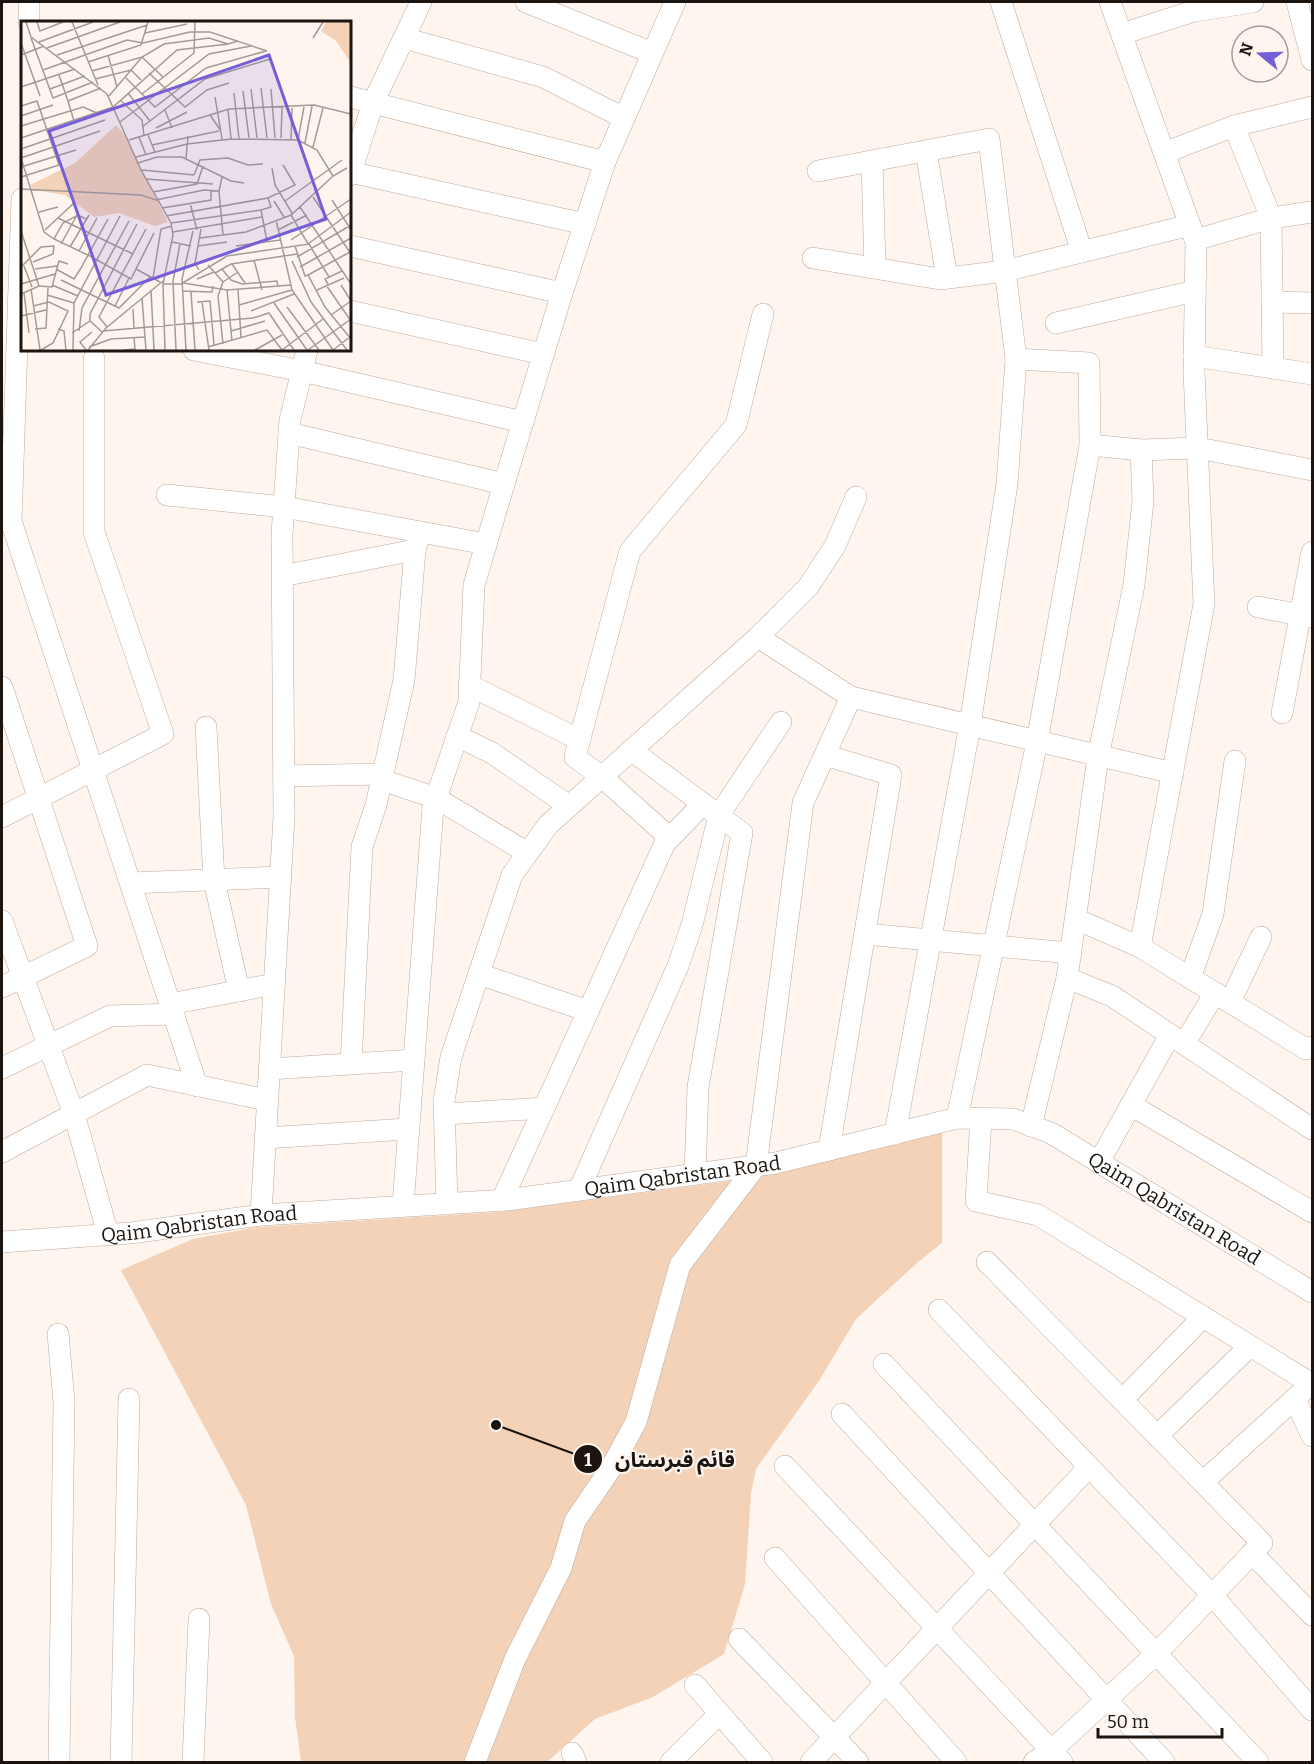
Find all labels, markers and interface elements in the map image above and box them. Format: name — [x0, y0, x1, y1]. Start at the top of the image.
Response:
inset map — [21, 21, 351, 351]
north arrow — [1230, 24, 1290, 84]
text: N — [1235, 40, 1257, 58]
street label: Qaim Qabristan Road — [1084, 1146, 1265, 1270]
street label: Qaim Qabristan Road — [583, 1151, 782, 1201]
street label: Qaim Qabristan Road — [100, 1201, 298, 1247]
callout: قائم قبرستان — [573, 1440, 747, 1479]
text: قائم قبرستان — [615, 1447, 735, 1475]
text: 1 — [584, 1449, 592, 1471]
scale bar — [1098, 1701, 1222, 1739]
text: 50 m — [1107, 1711, 1149, 1733]

